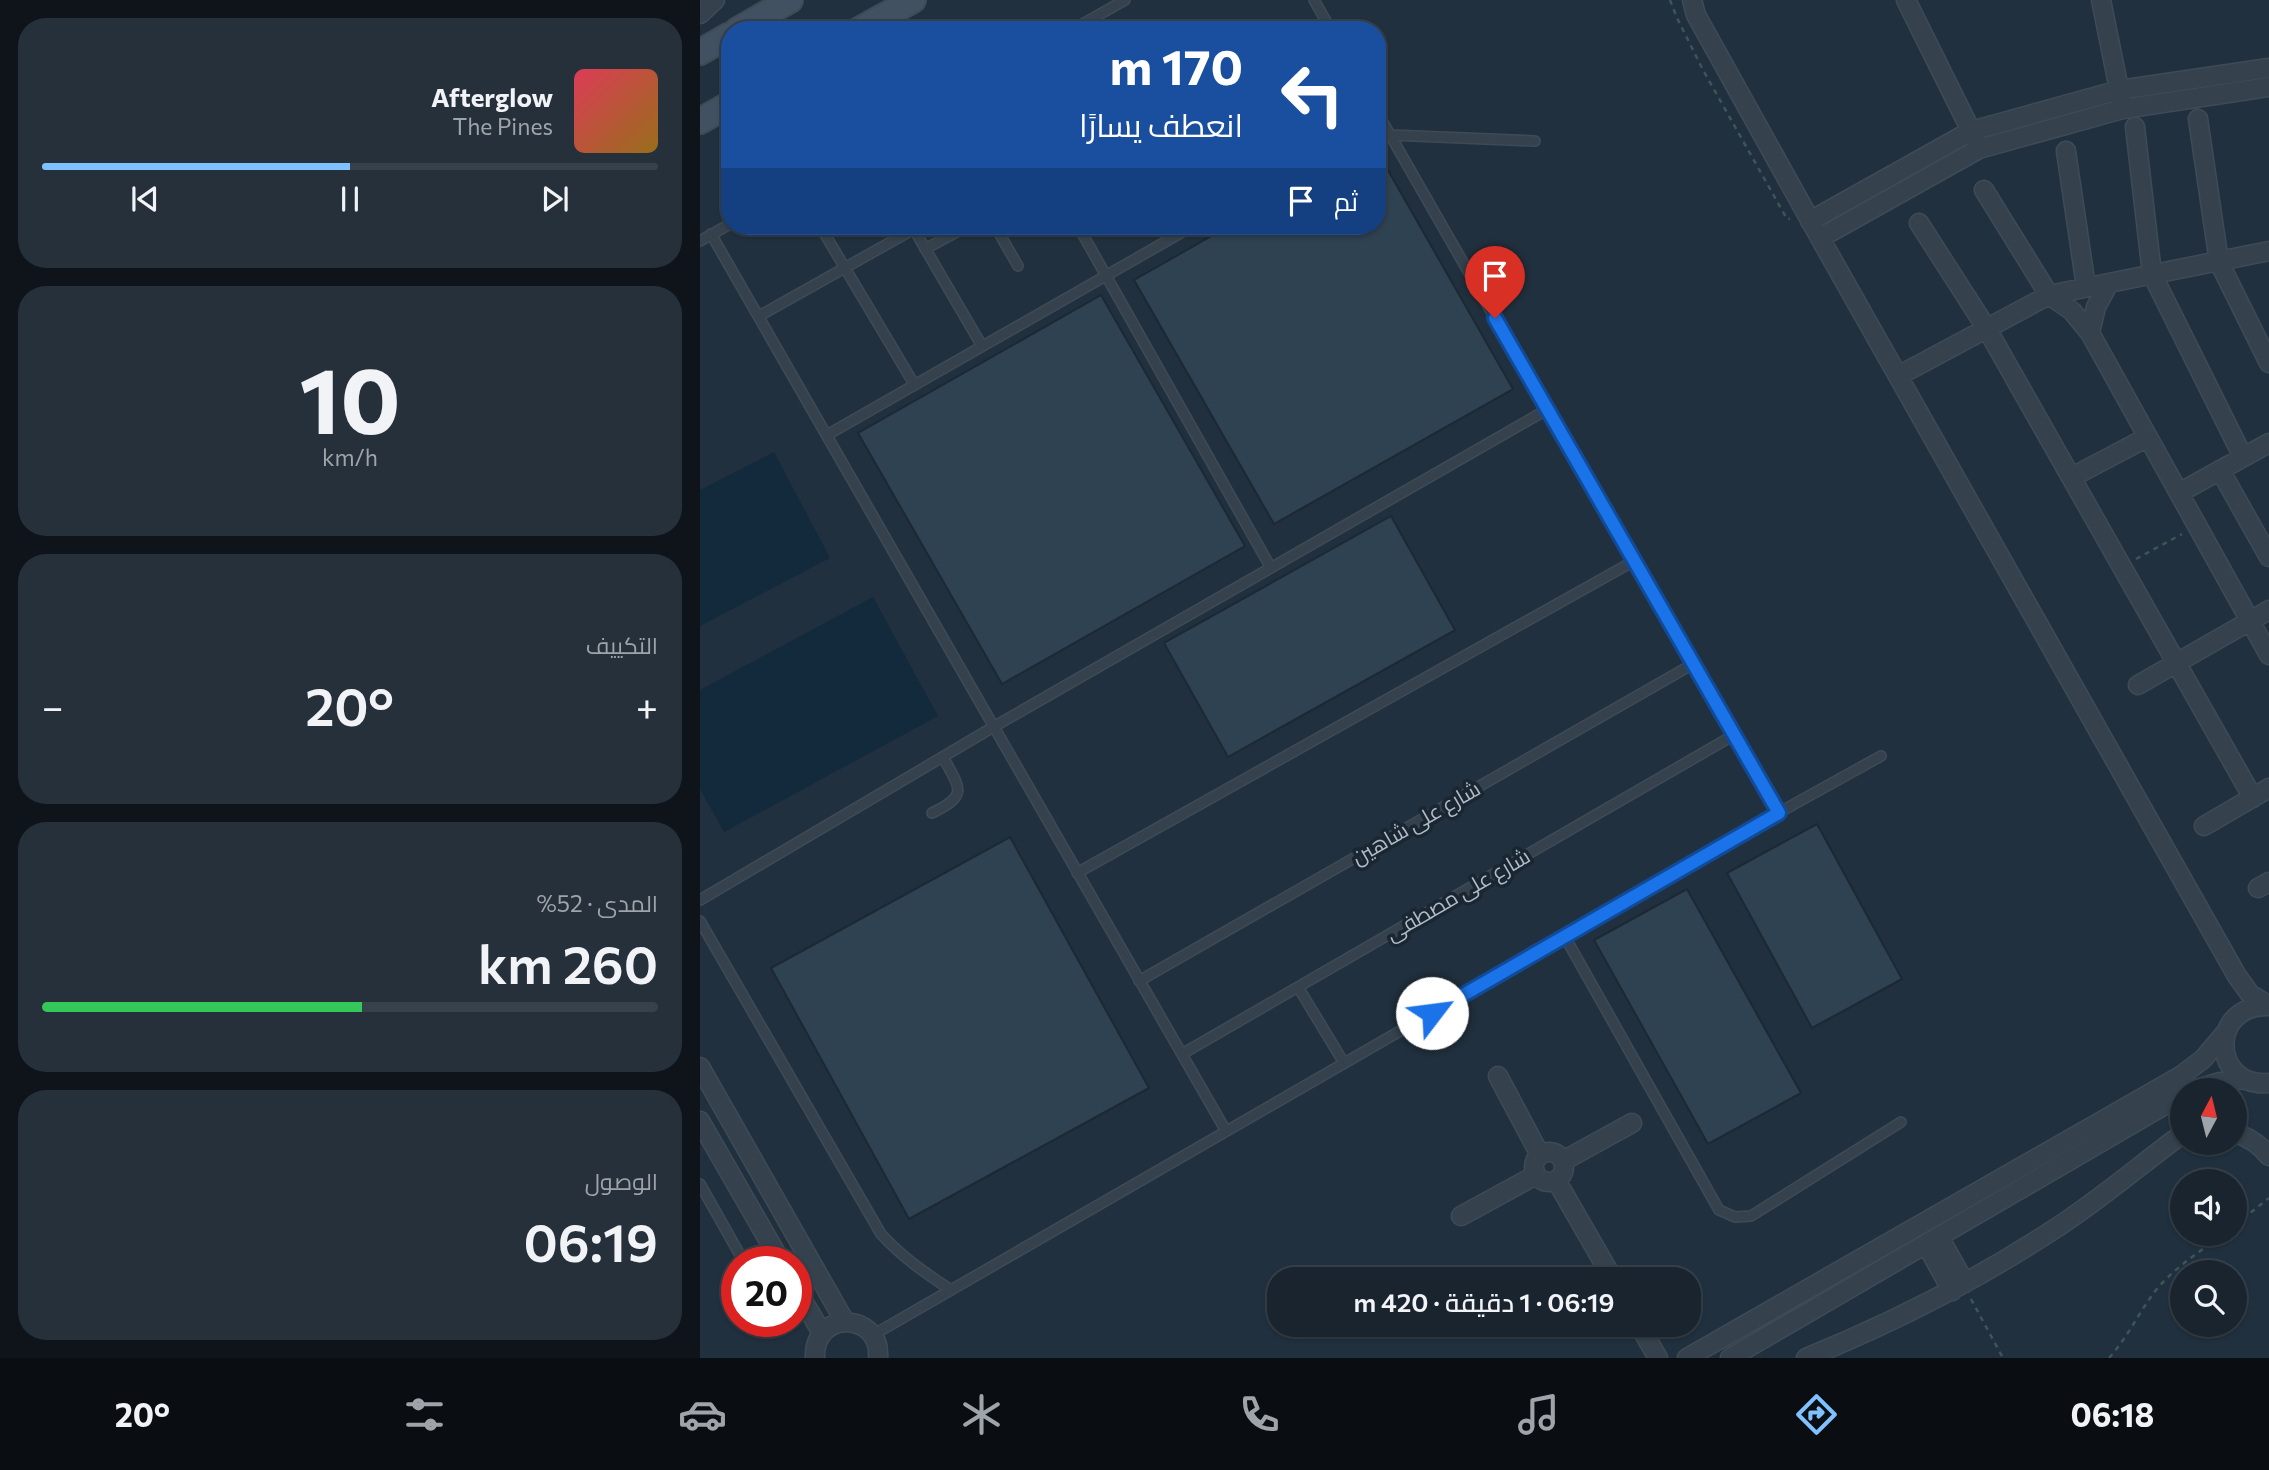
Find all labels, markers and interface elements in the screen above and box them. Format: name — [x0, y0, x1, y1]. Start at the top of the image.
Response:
text: 170 m — [1110, 35, 1243, 95]
icon: left — [1267, 49, 1358, 140]
text: Afterglow — [431, 81, 553, 112]
text: انعطف يسارًا — [1079, 104, 1243, 144]
text: The Pines — [452, 112, 553, 140]
icon: previous — [126, 180, 164, 218]
icon: pause — [331, 180, 369, 218]
icon: next — [536, 180, 574, 218]
icon: arrive — [1282, 182, 1320, 220]
text: ثم — [1334, 185, 1358, 216]
pin — [1465, 246, 1525, 318]
icon: arrive — [1476, 257, 1514, 295]
text: 10 — [299, 341, 401, 453]
text: km/h — [322, 443, 378, 471]
text: التكييف — [586, 631, 658, 659]
text: 20° — [305, 673, 394, 737]
text: − — [42, 682, 64, 729]
text: + — [636, 682, 658, 729]
street label: شارع على شاهين — [1346, 775, 1486, 871]
street label: شارع على مصطفى — [1381, 842, 1535, 948]
text: المدى · 52% — [537, 889, 658, 917]
text: 260 km — [478, 931, 658, 995]
position arrow — [1395, 976, 1469, 1050]
north arrow — [2170, 1078, 2247, 1155]
map controls — [2170, 1078, 2247, 1337]
text: الوصول — [585, 1167, 658, 1195]
button: sound — [2170, 1169, 2247, 1246]
text: 06:19 — [523, 1209, 658, 1273]
speed limit sign: 20 — [721, 1246, 812, 1337]
button: search — [2170, 1260, 2247, 1337]
text: 06:19 · 1 دقيقة · 420 m — [1353, 1286, 1615, 1317]
icon: filters — [400, 1390, 449, 1439]
icon: car — [678, 1390, 727, 1439]
icon: climate — [957, 1390, 1006, 1439]
icon: phone — [1235, 1390, 1284, 1439]
icon: music — [1514, 1390, 1563, 1439]
icon: directions — [1792, 1390, 1841, 1439]
text: 20° — [115, 1394, 170, 1434]
text: 06:18 — [2071, 1394, 2154, 1434]

